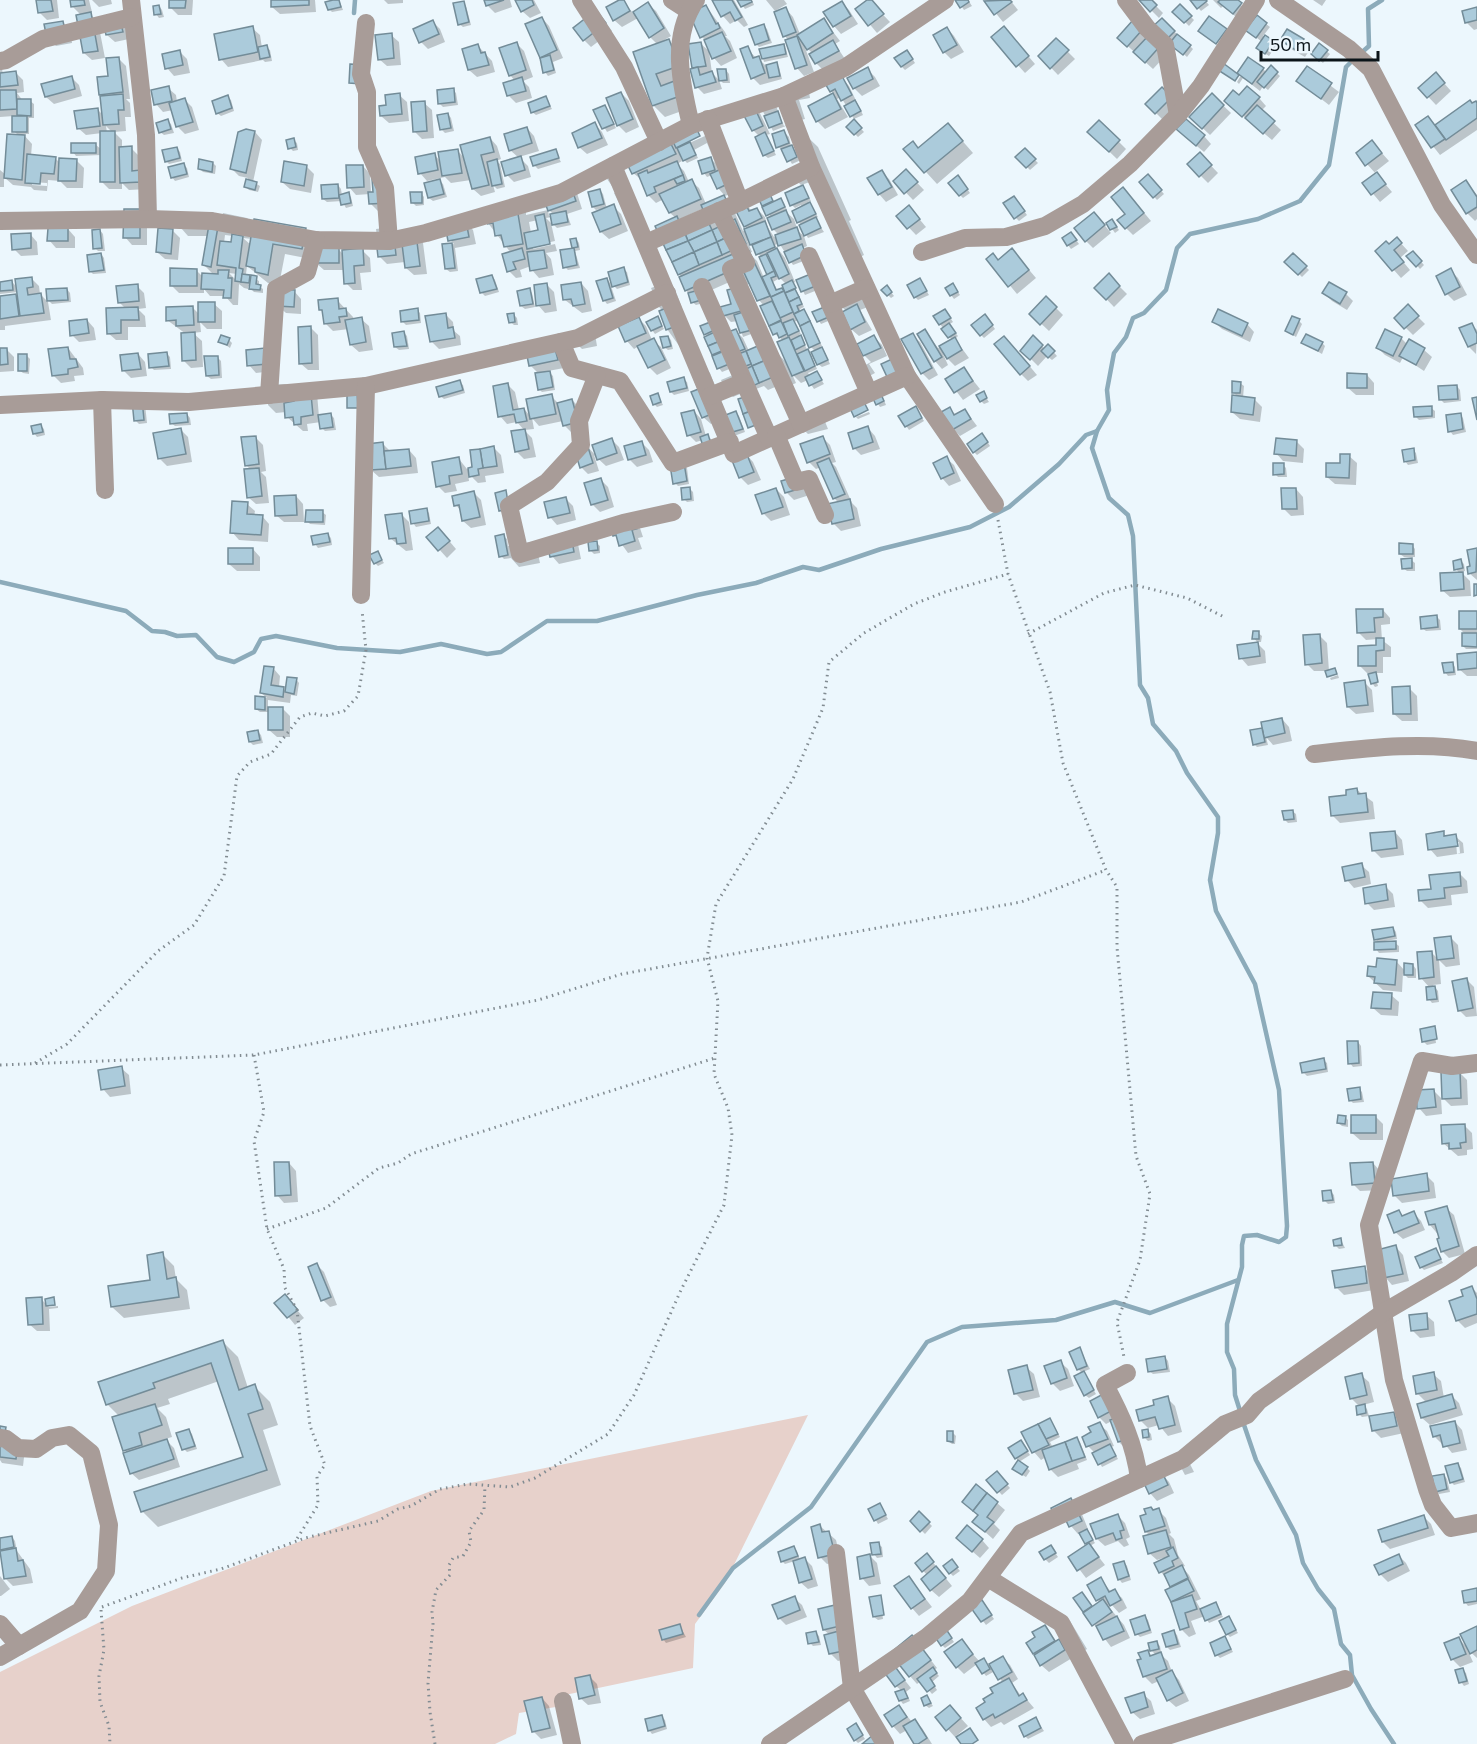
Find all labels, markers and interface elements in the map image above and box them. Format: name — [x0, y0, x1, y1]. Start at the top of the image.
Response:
scale bar — [1261, 24, 1378, 62]
text: 50 m — [1270, 33, 1311, 55]

